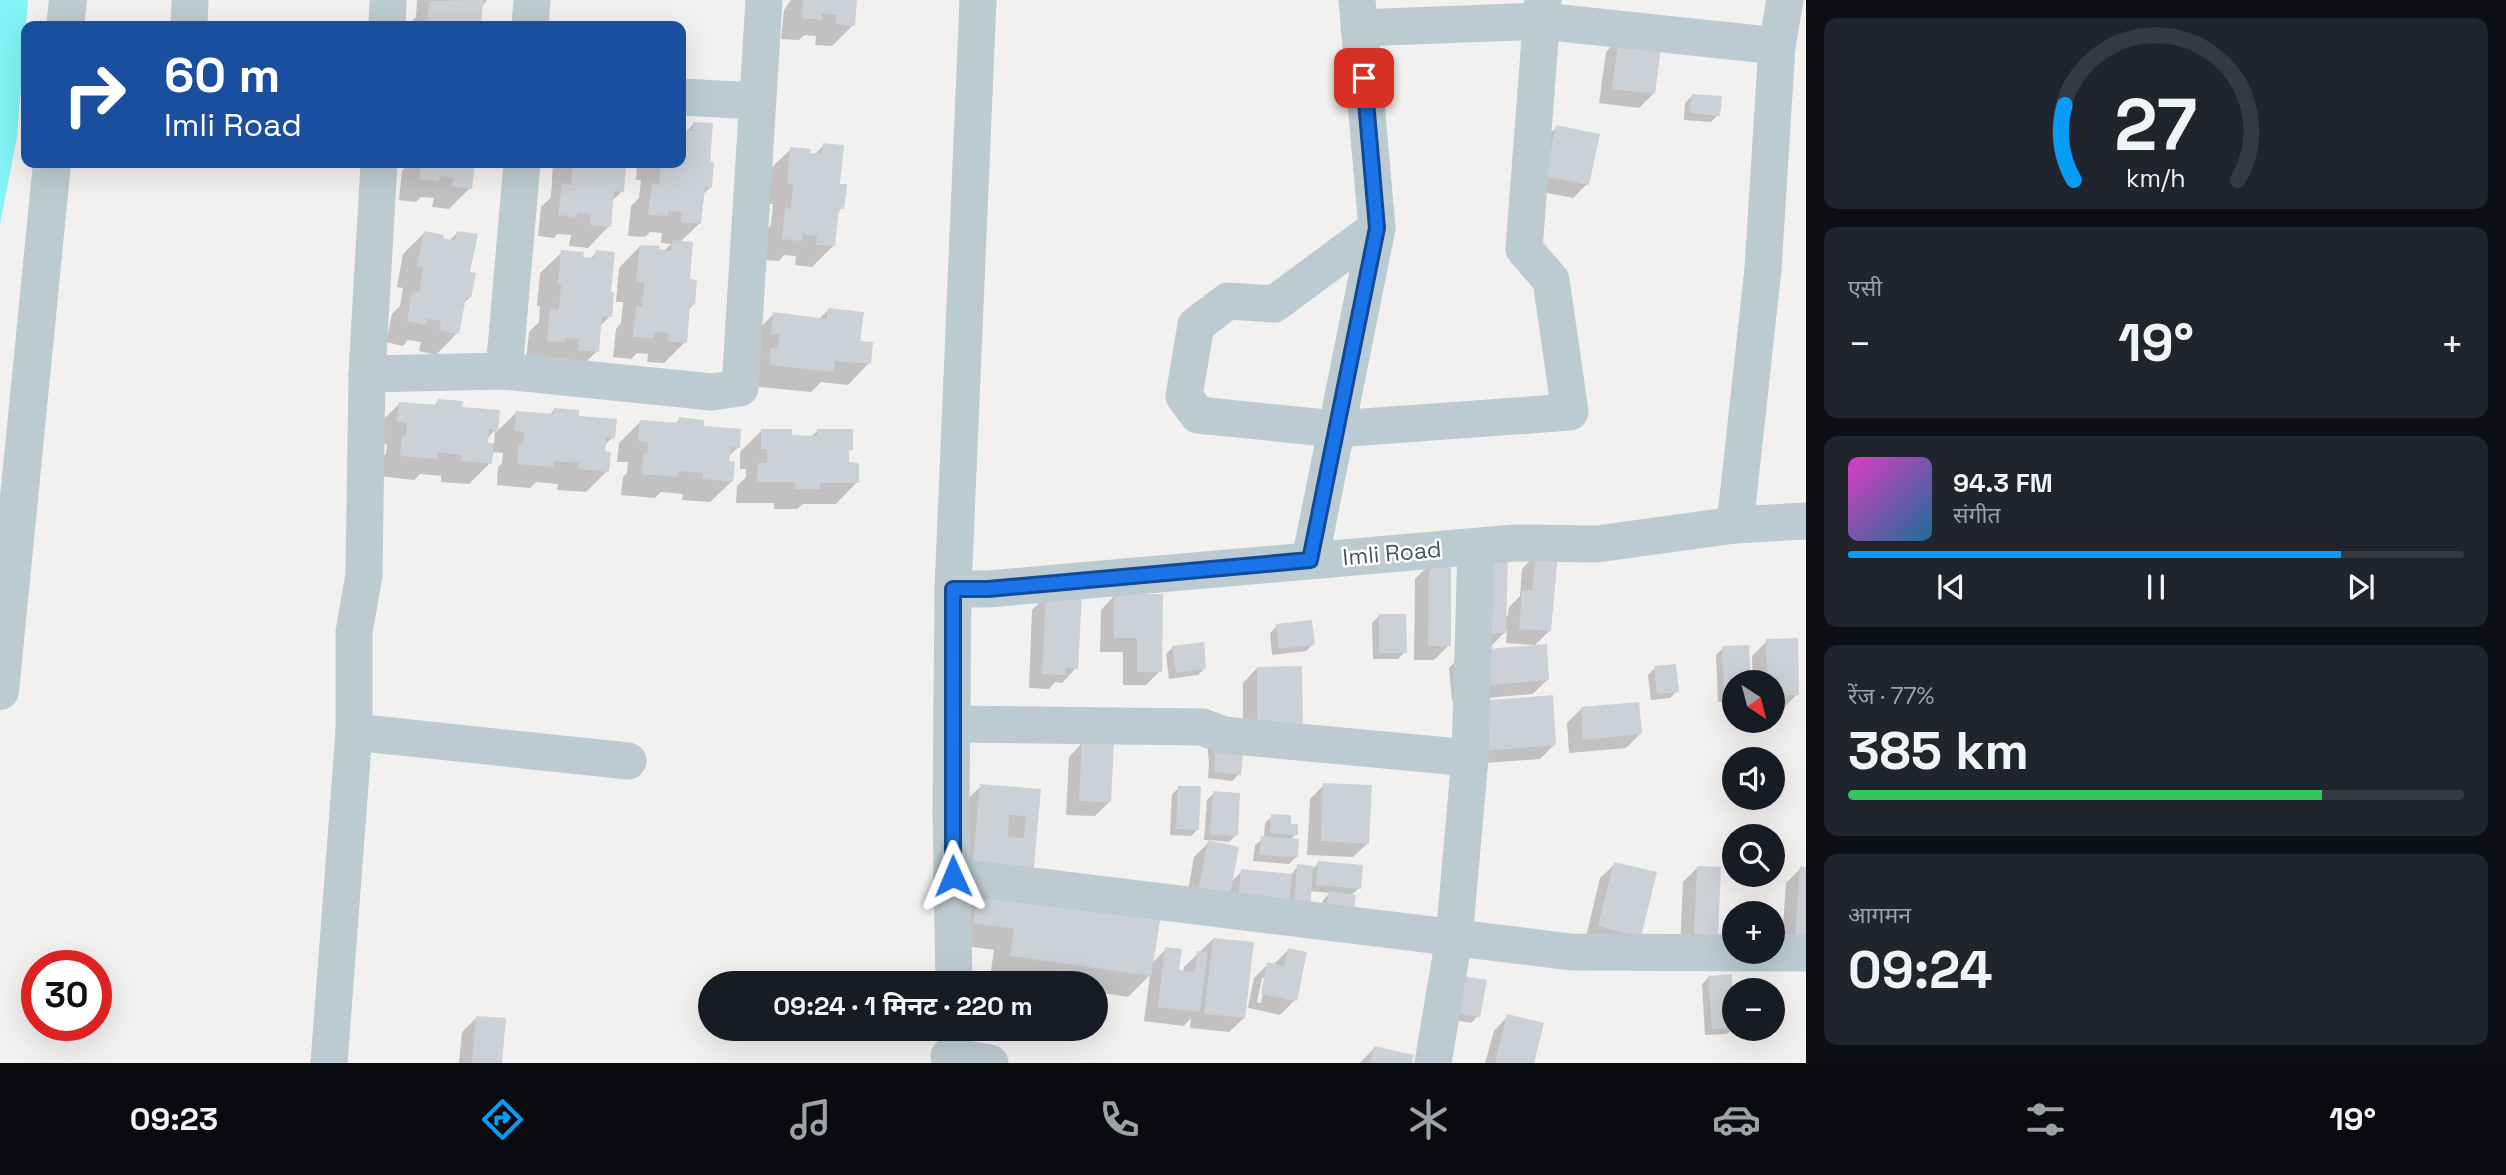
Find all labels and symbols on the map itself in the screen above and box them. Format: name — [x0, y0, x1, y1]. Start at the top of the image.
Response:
pin — [1334, 48, 1394, 108]
street label: Imli Road — [1341, 534, 1443, 572]
north arrow — [1722, 670, 1785, 733]
position arrow — [916, 839, 990, 913]
speed limit sign: 30 — [21, 950, 112, 1041]

